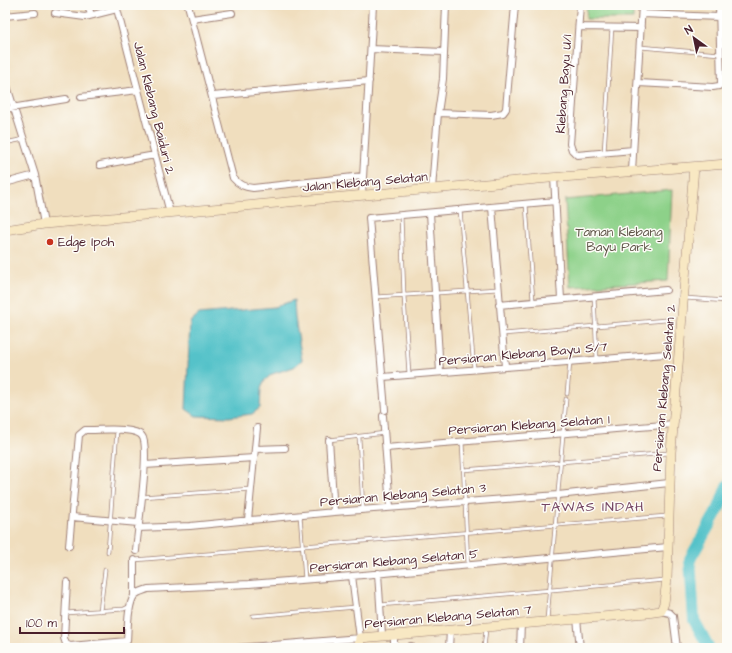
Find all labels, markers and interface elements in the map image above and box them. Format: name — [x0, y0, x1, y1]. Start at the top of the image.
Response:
north arrow — [674, 18, 714, 58]
text: N — [682, 22, 696, 38]
street label: Klebang Bayu U/1 — [552, 34, 577, 134]
street label: Jalan Klebang Baiduri 2 — [128, 40, 179, 177]
street label: Jalan Klebang Selatan — [302, 168, 429, 197]
park label: Taman Klebang Bayu Park — [575, 223, 663, 257]
place label: Edge Ipoh — [58, 233, 115, 252]
marker: Edge Ipoh — [45, 237, 55, 247]
street label: Persiaran Klebang Selatan 2 — [648, 303, 681, 472]
street label: Persiaran Klebang Bayu S/7 — [438, 338, 608, 371]
street label: Persiaran Klebang Selatan 1 — [448, 410, 611, 441]
street label: Persiaran Klebang Selatan 3 — [319, 479, 487, 512]
district label: TAWAS INDAH — [542, 497, 644, 517]
street label: Persiaran Klebang Selatan 5 — [309, 545, 479, 578]
street label: Persiaran Klebang Selatan 7 — [364, 601, 533, 634]
scale bar — [20, 609, 124, 635]
text: 100 m — [26, 615, 57, 632]

